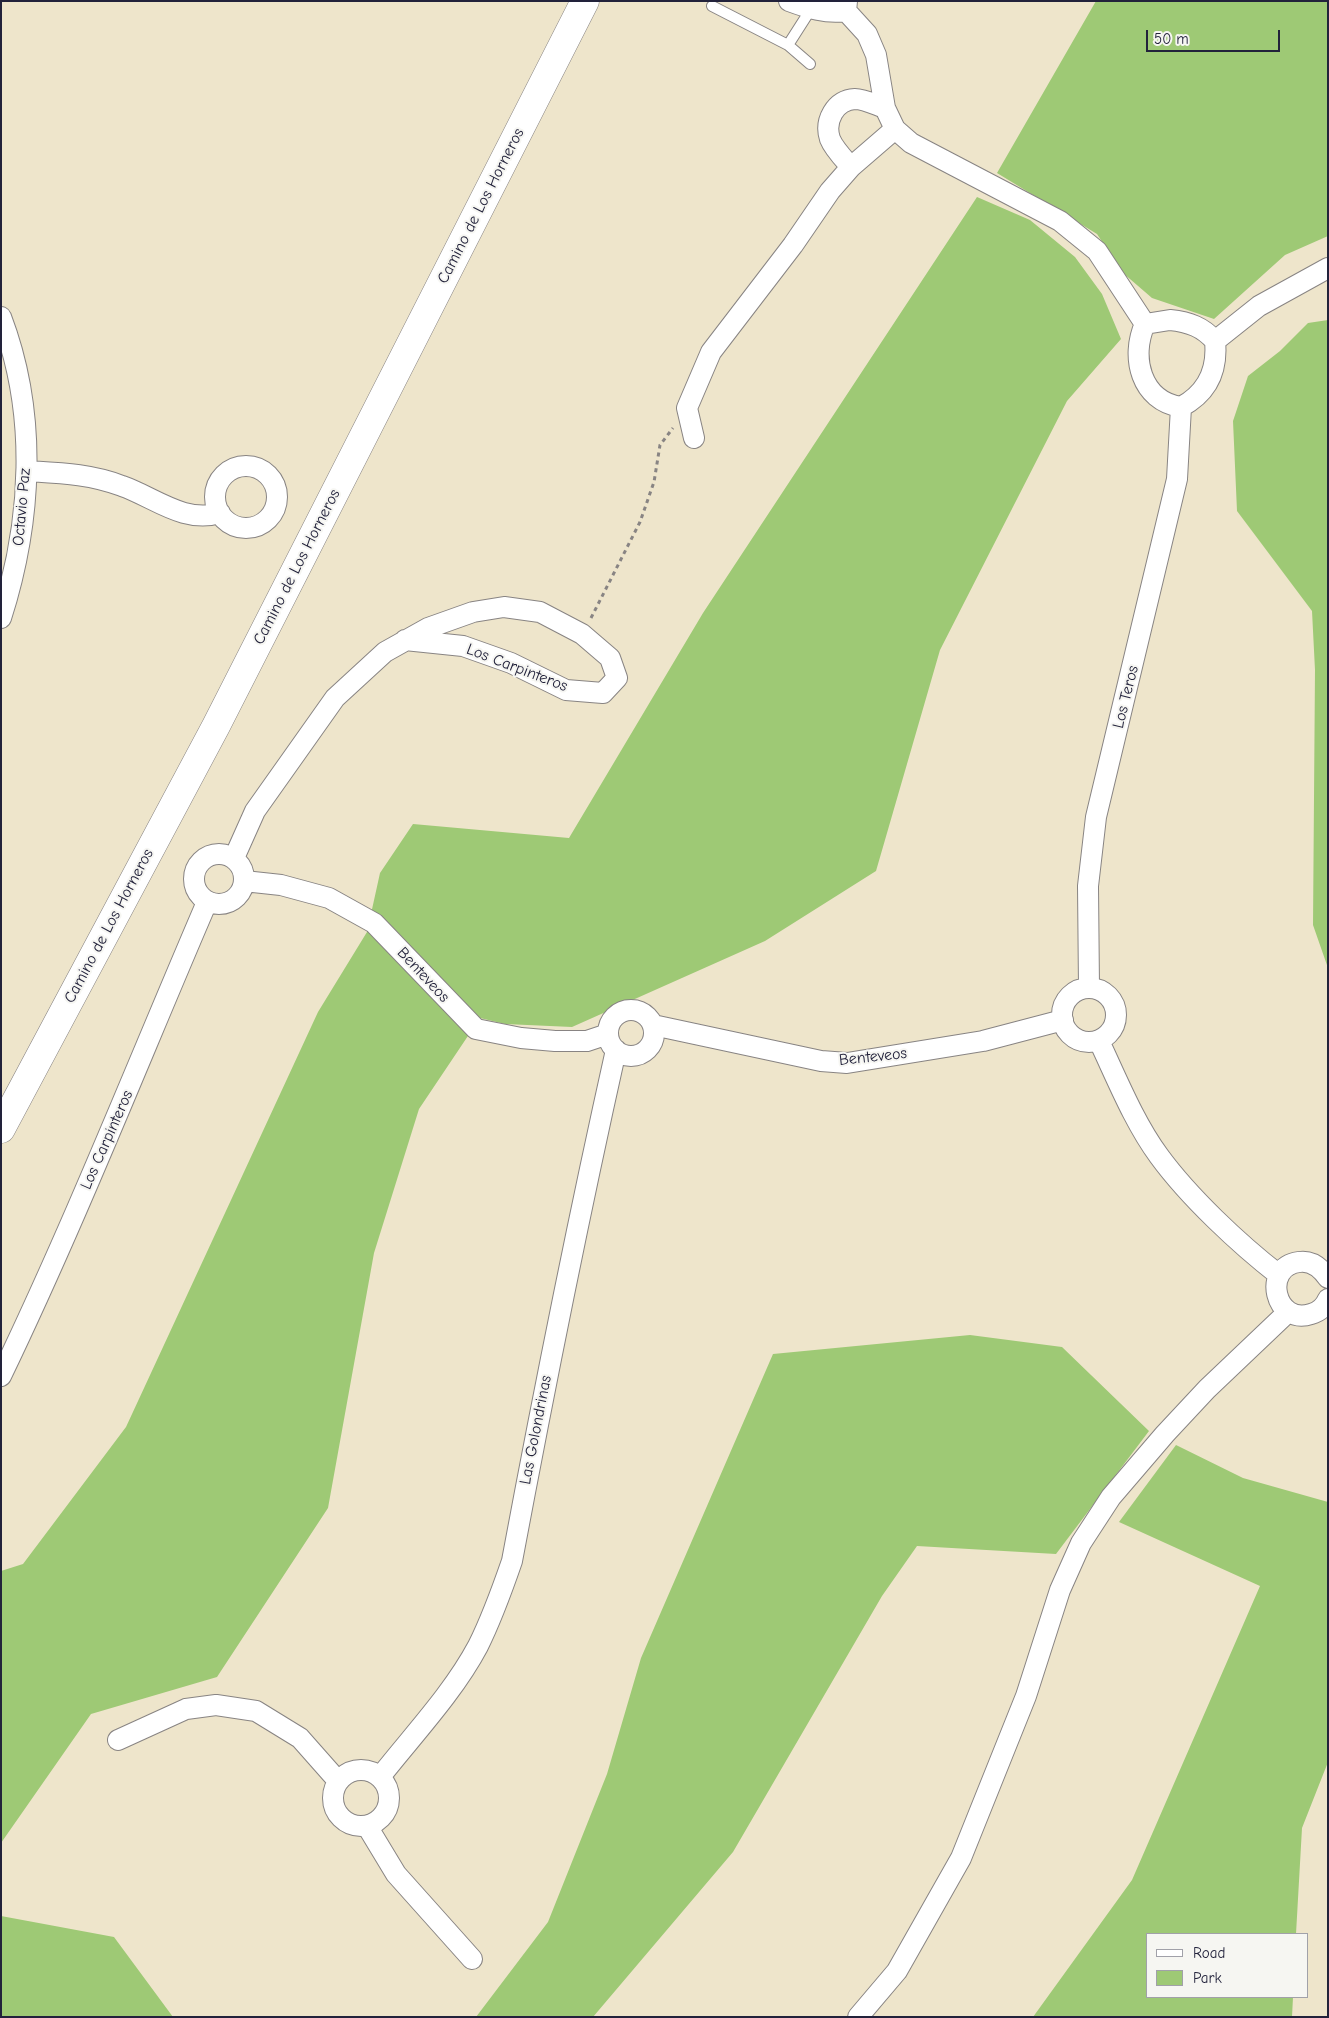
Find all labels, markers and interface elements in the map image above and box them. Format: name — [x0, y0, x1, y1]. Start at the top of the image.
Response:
scale bar — [1149, 20, 1283, 52]
text: 50 m — [1154, 30, 1189, 48]
street label: Camino de Los Horneros — [433, 125, 529, 287]
street label: Octavio Paz — [9, 467, 35, 547]
street label: Camino de Los Horneros — [249, 486, 345, 648]
street label: Los Carpinteros — [464, 640, 570, 696]
street label: Los Teros — [1109, 664, 1143, 730]
street label: Camino de Los Horneros — [60, 846, 158, 1006]
street label: Benteveos — [393, 943, 453, 1007]
street label: Benteveos — [838, 1044, 908, 1070]
street label: Los Carpinteros — [77, 1087, 137, 1193]
street label: Las Golondrinas — [516, 1374, 556, 1486]
legend — [1146, 1933, 1309, 1998]
text: Road — [1193, 1944, 1225, 1962]
text: Park — [1193, 1969, 1222, 1987]

